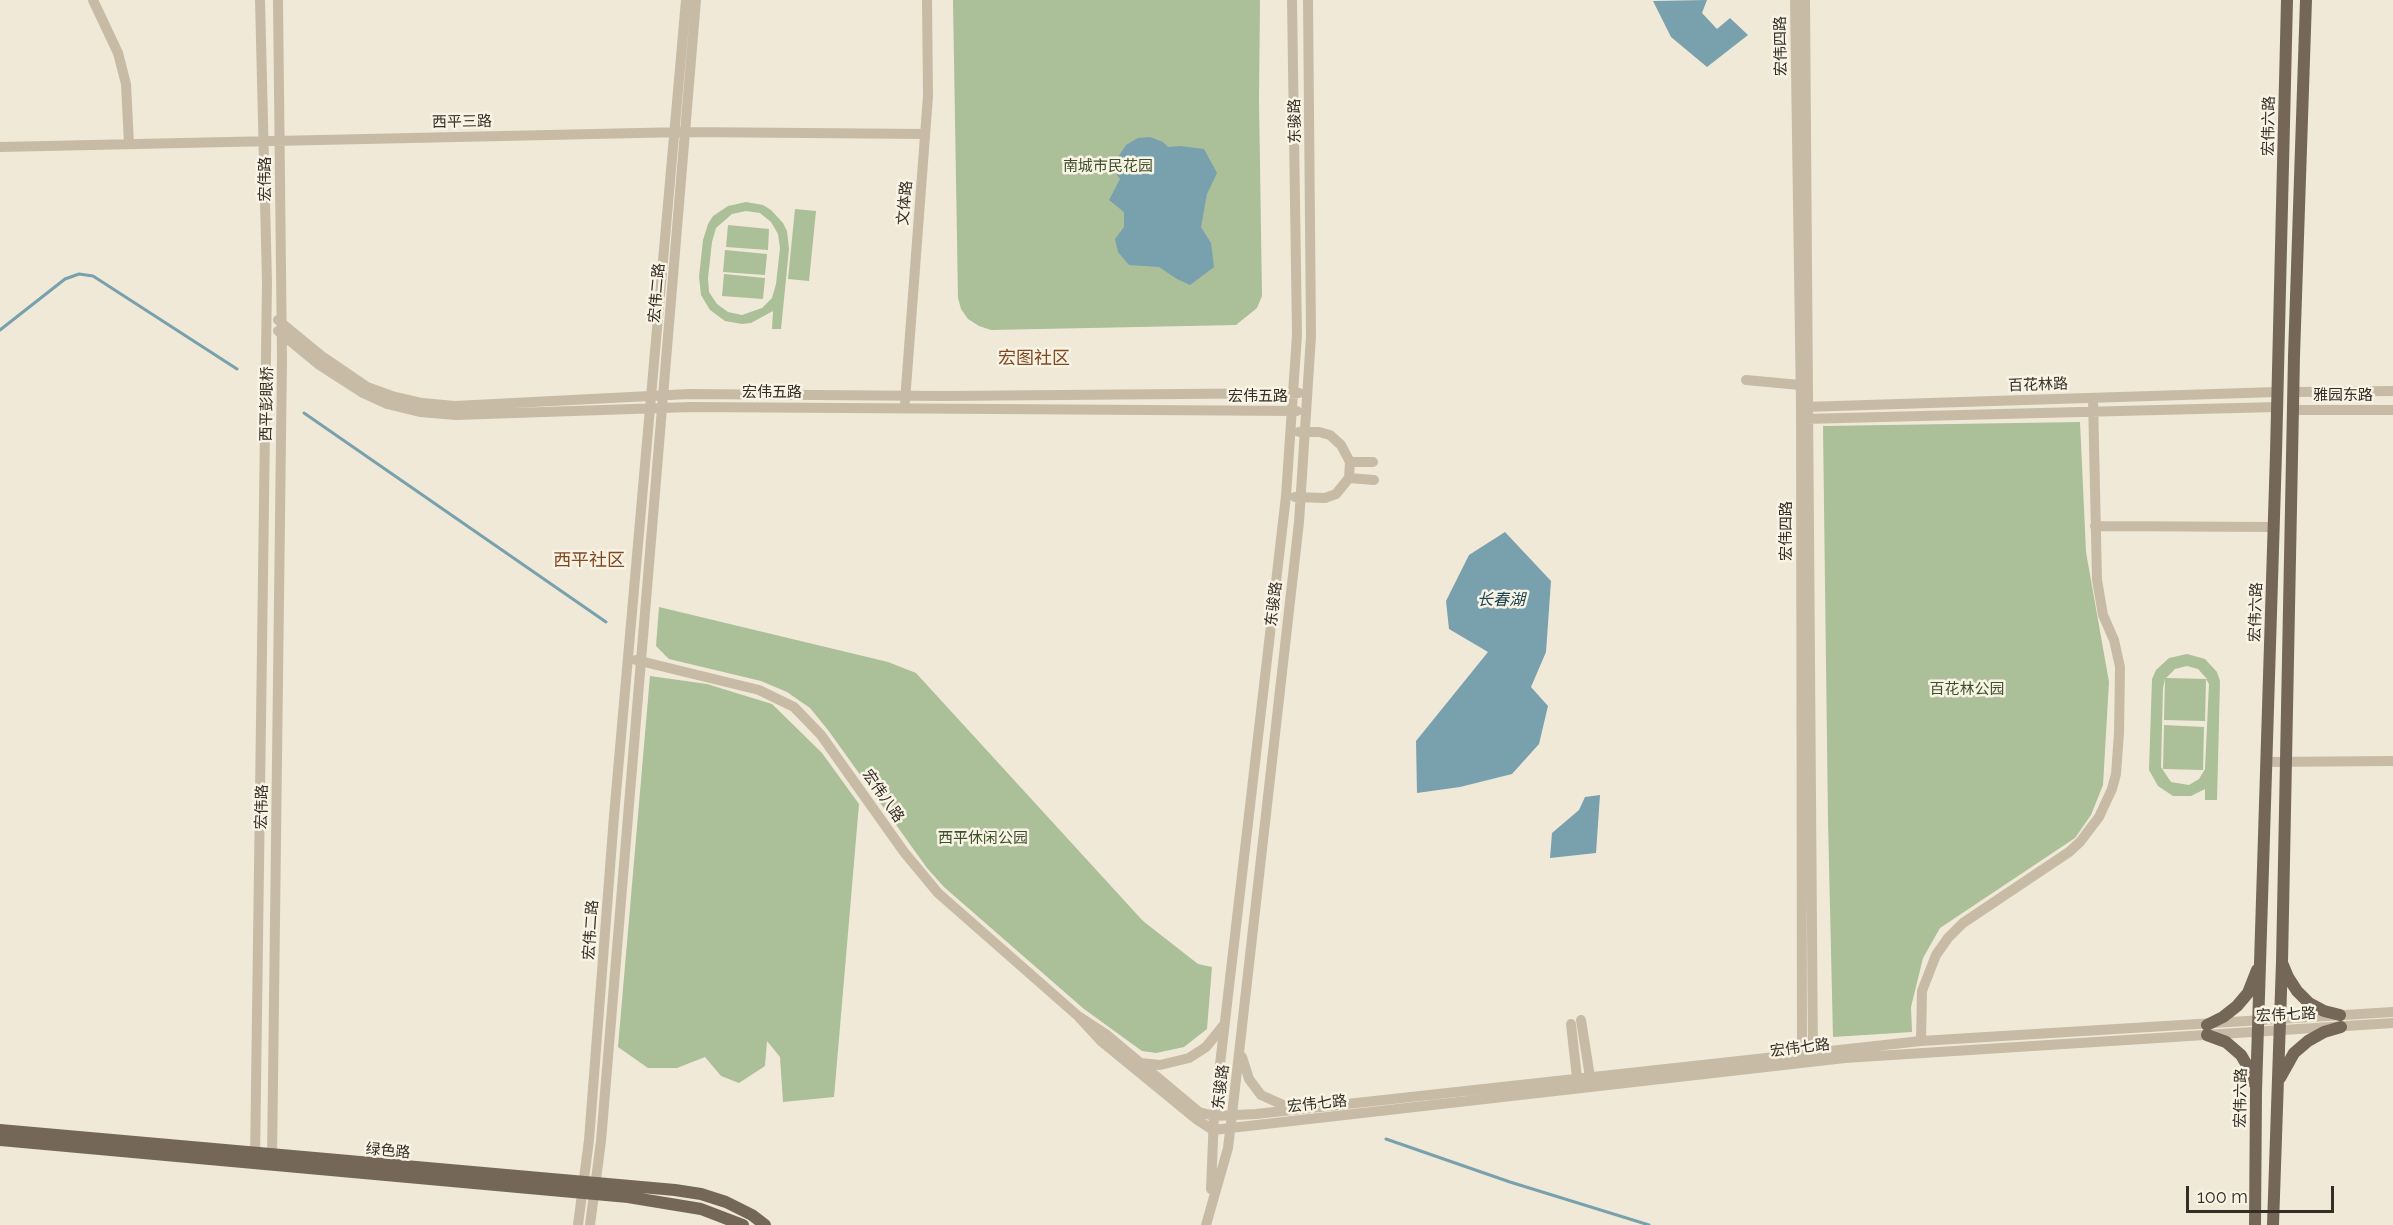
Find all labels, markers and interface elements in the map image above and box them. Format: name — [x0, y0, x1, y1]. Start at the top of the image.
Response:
street label: 宏伟四路 — [1771, 16, 1791, 76]
street label: 宏伟六路 — [2259, 96, 2279, 156]
street label: 东骏路 — [1286, 98, 1304, 144]
street label: 西平三路 — [432, 112, 492, 132]
street label: 宏伟路 — [256, 157, 274, 201]
park label: 南城市民花园 — [1063, 157, 1153, 175]
street label: 文体路 — [894, 180, 916, 226]
street label: 宏伟二路 — [645, 262, 669, 324]
district label: 宏图社区 — [998, 348, 1070, 370]
street label: 西平彭眼桥 — [257, 366, 277, 442]
street label: 百花林路 — [2008, 375, 2068, 395]
street label: 宏伟五路 — [742, 383, 802, 401]
street label: 雅园东路 — [2313, 386, 2373, 404]
street label: 宏伟五路 — [1228, 387, 1288, 405]
street label: 宏伟四路 — [1777, 501, 1795, 561]
district label: 西平社区 — [553, 550, 625, 572]
street label: 东骏路 — [1262, 581, 1286, 627]
street label: 宏伟六路 — [2246, 582, 2266, 642]
water label: 长春湖 — [1477, 590, 1525, 610]
park label: 百花林公园 — [1930, 680, 2004, 698]
street label: 宏伟八路 — [858, 766, 908, 826]
street label: 宏伟路 — [253, 784, 271, 830]
park label: 西平休闲公园 — [938, 829, 1028, 847]
street label: 宏伟二路 — [580, 899, 602, 961]
street label: 宏伟七路 — [2256, 1004, 2316, 1026]
street label: 宏伟七路 — [1769, 1035, 1831, 1061]
street label: 东骏路 — [1209, 1064, 1233, 1110]
street label: 宏伟六路 — [2231, 1068, 2251, 1128]
street label: 宏伟七路 — [1286, 1092, 1348, 1116]
street label: 绿色路 — [365, 1140, 411, 1162]
scale bar — [2189, 1174, 2338, 1212]
text: 100 m — [2197, 1186, 2248, 1207]

